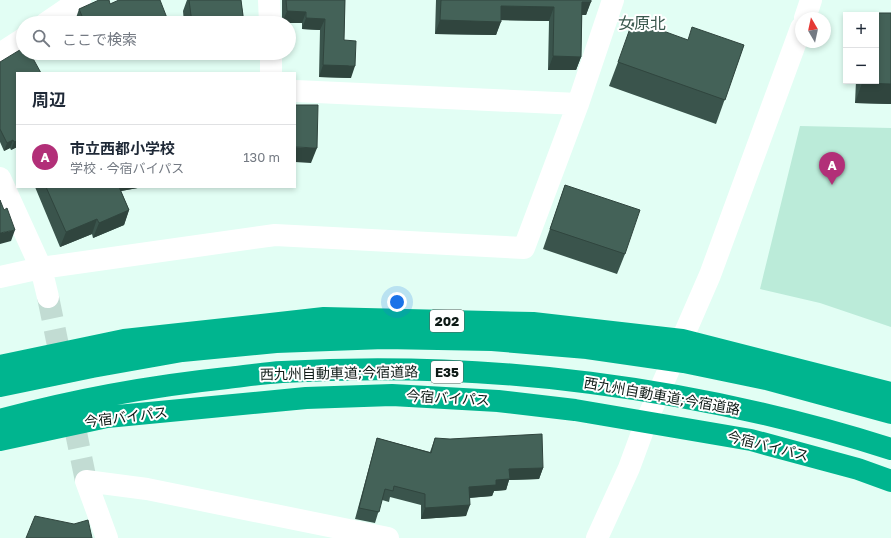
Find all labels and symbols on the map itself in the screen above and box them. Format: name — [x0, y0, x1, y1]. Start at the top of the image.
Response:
north arrow — [795, 12, 831, 48]
district label: 女原北 — [618, 13, 666, 33]
pin: A — [819, 152, 845, 185]
your location — [387, 292, 407, 312]
road number: 202 — [430, 310, 464, 332]
road number: E35 — [431, 361, 463, 383]
street label: 西九州自動車道;今宿道路 — [260, 363, 418, 382]
street label: 西九州自動車道;今宿道路 — [583, 373, 741, 418]
street label: 今宿バイパス — [406, 387, 490, 408]
street label: 今宿バイパス — [83, 403, 169, 430]
street label: 今宿バイパス — [725, 427, 811, 464]

